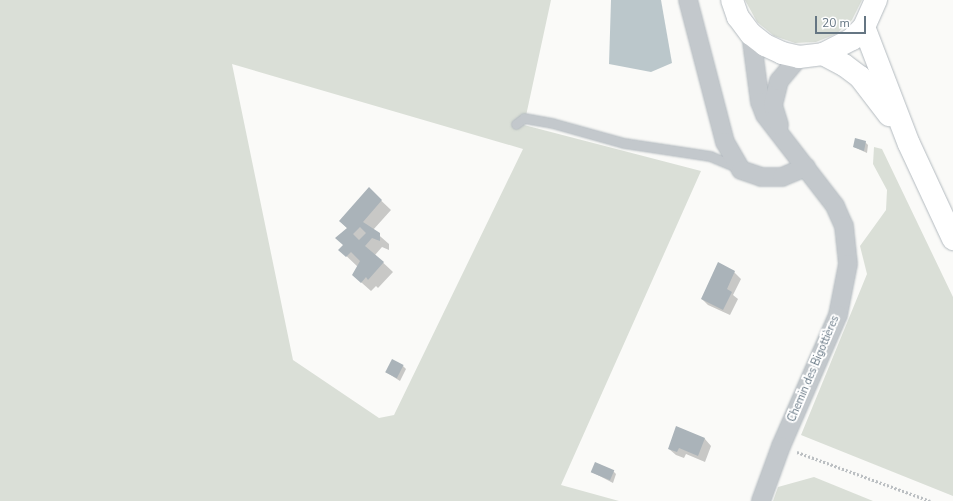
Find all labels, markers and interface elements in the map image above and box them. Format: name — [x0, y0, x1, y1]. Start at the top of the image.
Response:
scale bar — [817, 8, 868, 34]
text: 20 m — [822, 15, 850, 31]
street label: Chemin des Bigottières — [786, 314, 842, 424]

